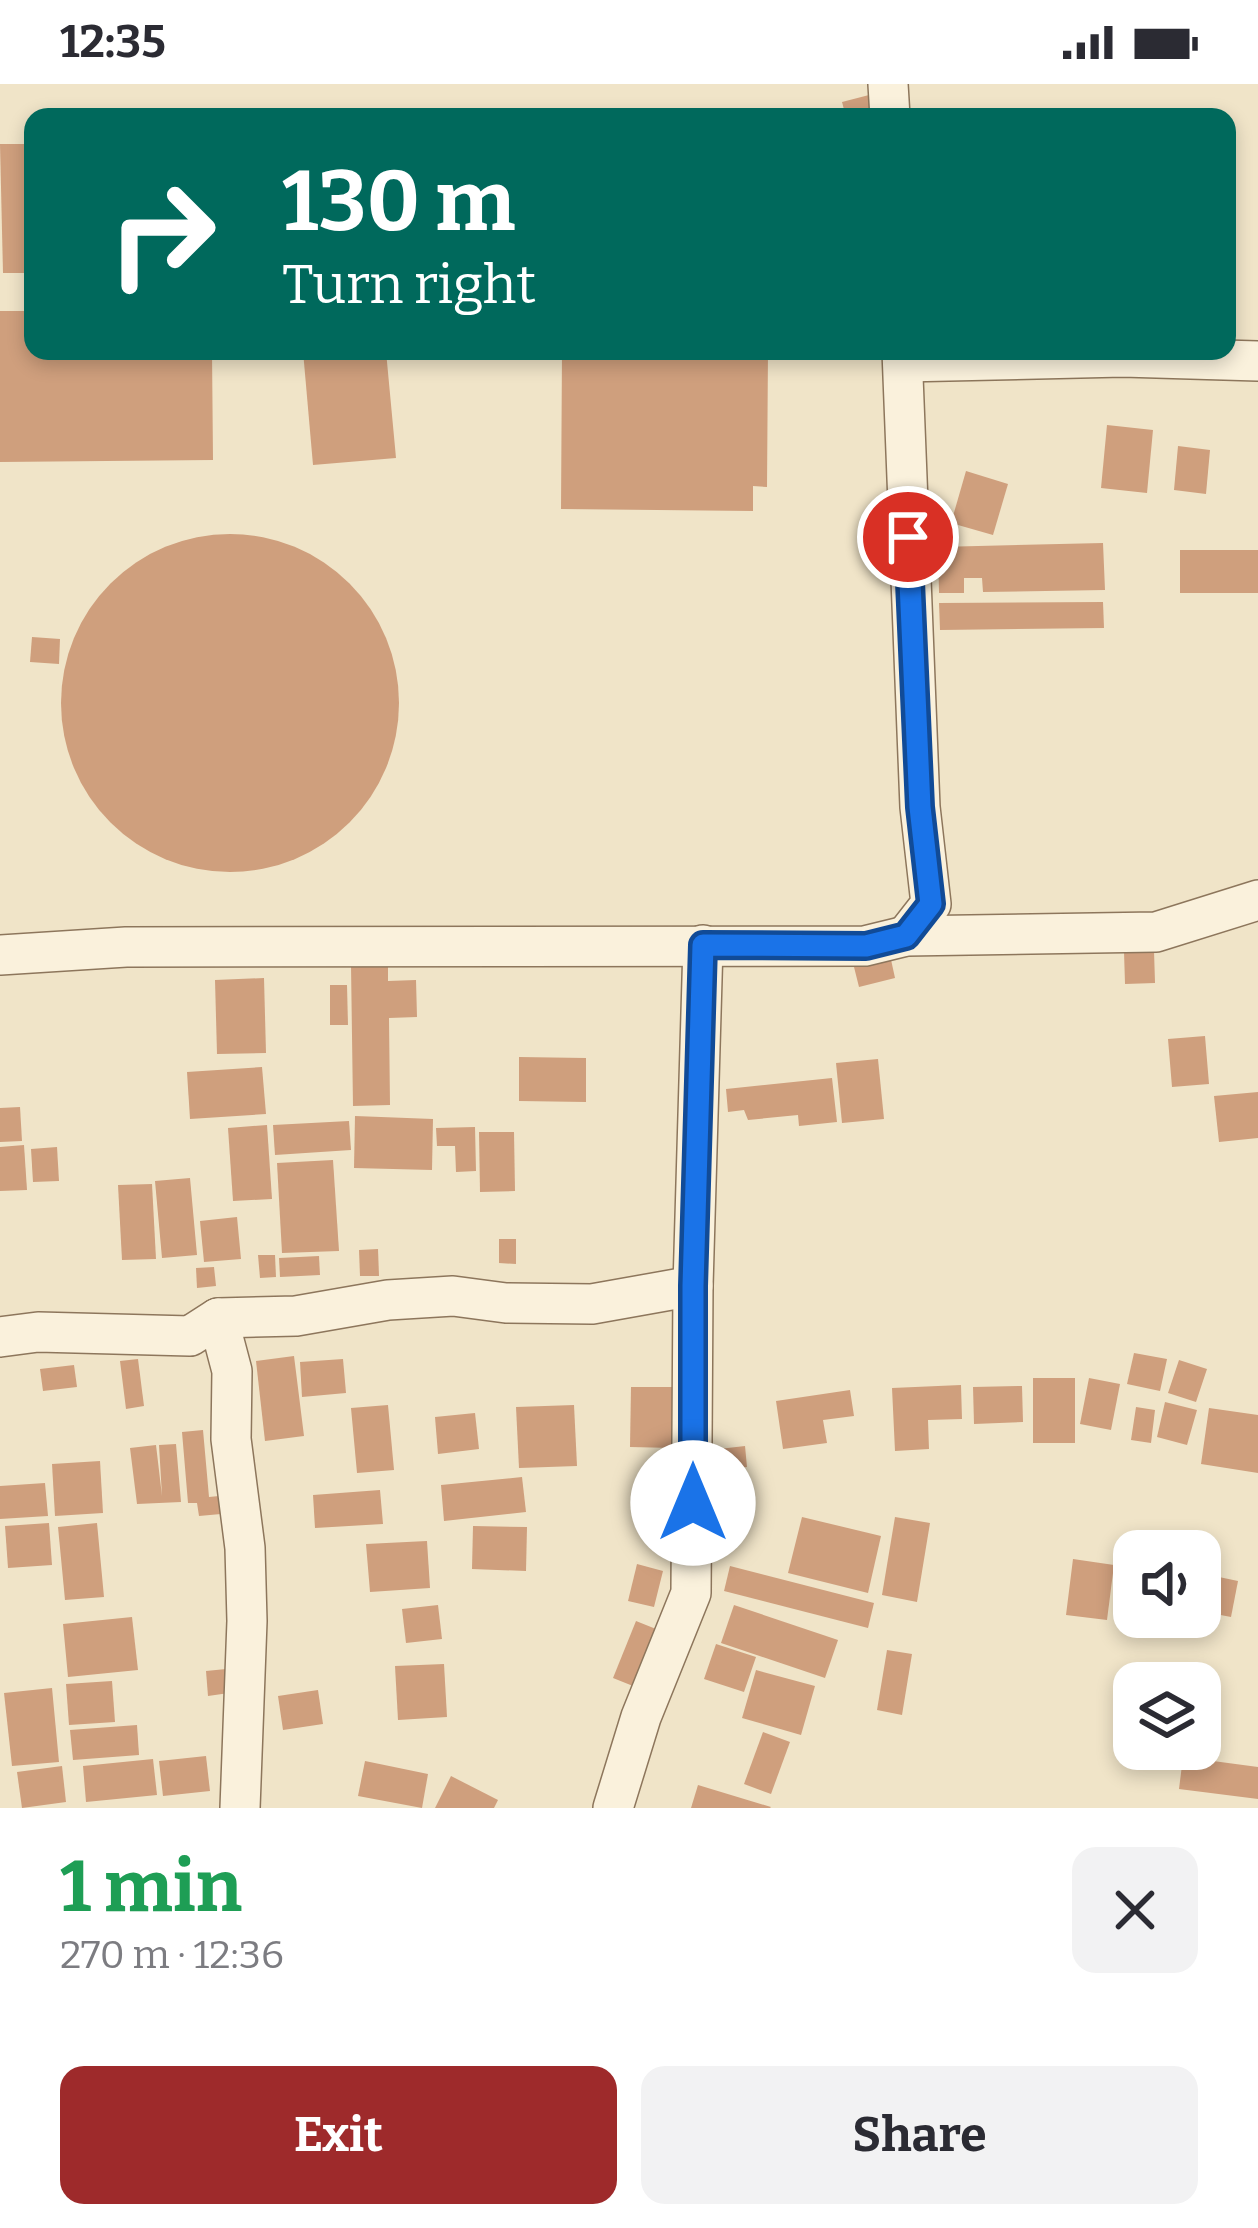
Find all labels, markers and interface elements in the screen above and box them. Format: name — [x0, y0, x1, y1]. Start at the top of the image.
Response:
text: 12:35 — [60, 15, 166, 69]
text: 130 m — [282, 151, 515, 252]
icon: right — [84, 156, 240, 312]
text: Turn right — [282, 253, 536, 317]
pin — [857, 486, 959, 588]
icon: arrive — [875, 504, 941, 570]
position arrow — [630, 1440, 756, 1566]
map controls — [1113, 1530, 1221, 1770]
button: sound — [1113, 1530, 1221, 1638]
button: layers — [1113, 1662, 1221, 1770]
text: 1 min — [60, 1844, 242, 1930]
button: close — [1072, 1847, 1198, 1973]
text: 270 m · 12:36 — [60, 1932, 284, 1978]
button: Exit — [60, 2066, 617, 2204]
button: Share — [641, 2066, 1198, 2204]

